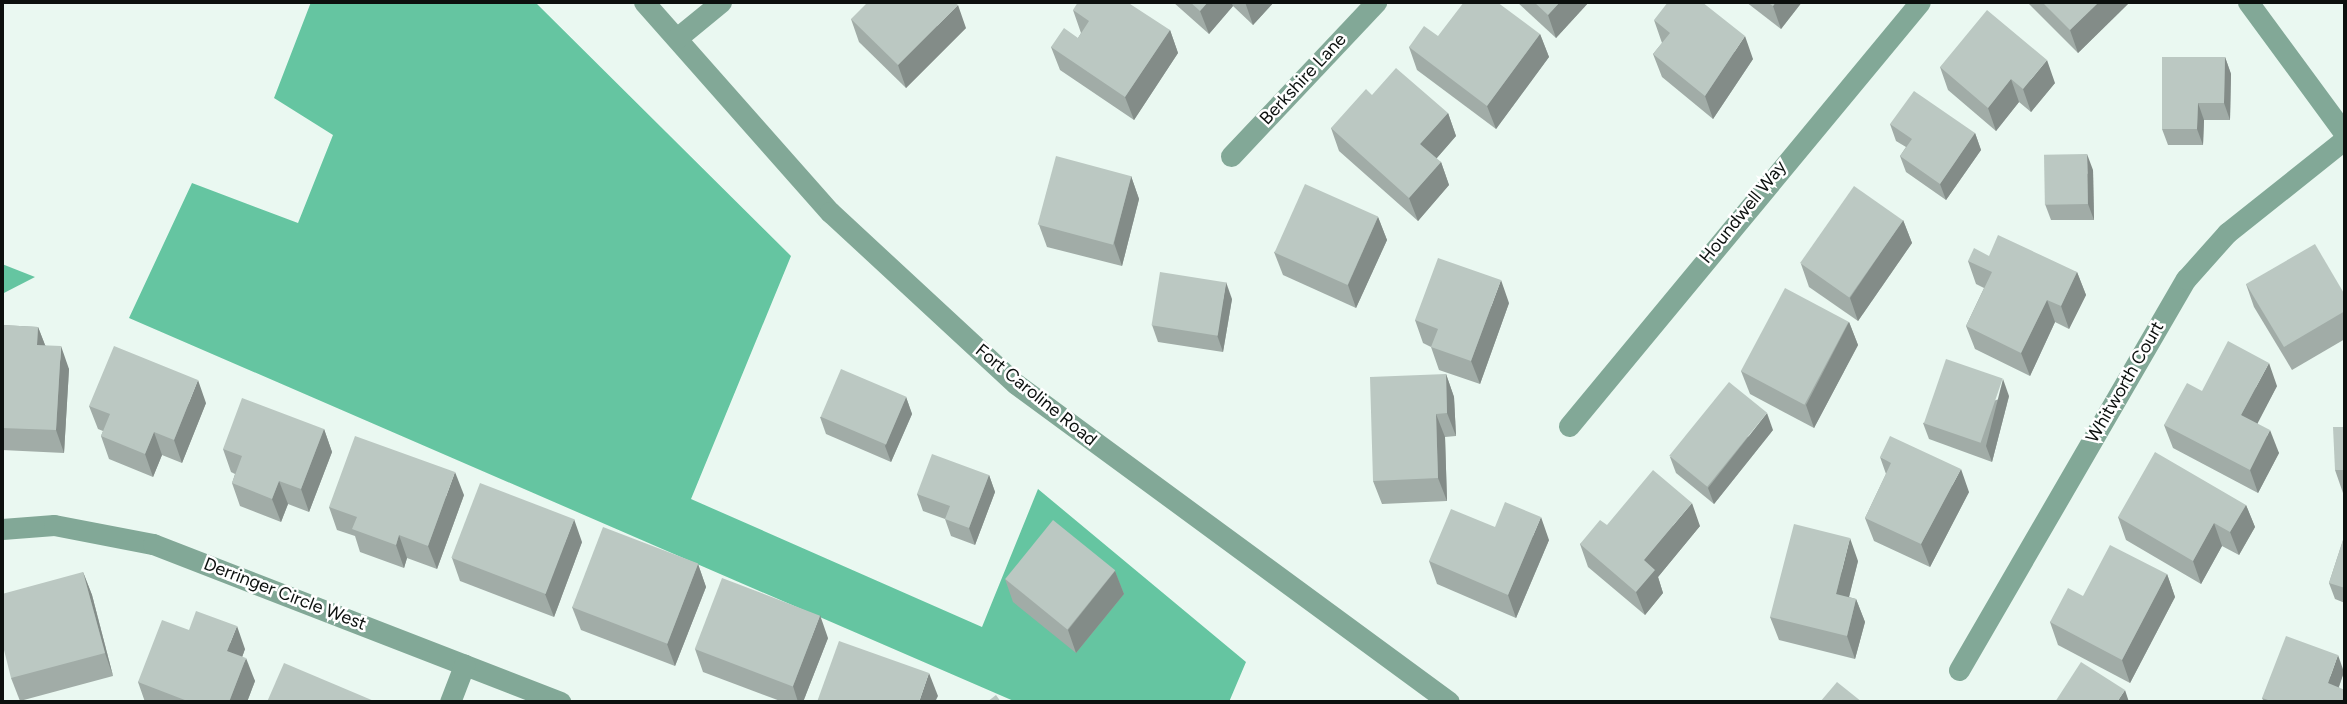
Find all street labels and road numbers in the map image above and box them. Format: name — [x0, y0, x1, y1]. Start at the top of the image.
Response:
street label: Berkshire Lane — [1255, 29, 1351, 129]
street label: Houndwell Way — [1695, 156, 1791, 268]
street label: Whitworth Court — [2082, 318, 2168, 446]
street label: Fort Caroline Road — [971, 339, 1101, 451]
street label: Derringer Circle West — [201, 553, 369, 635]

